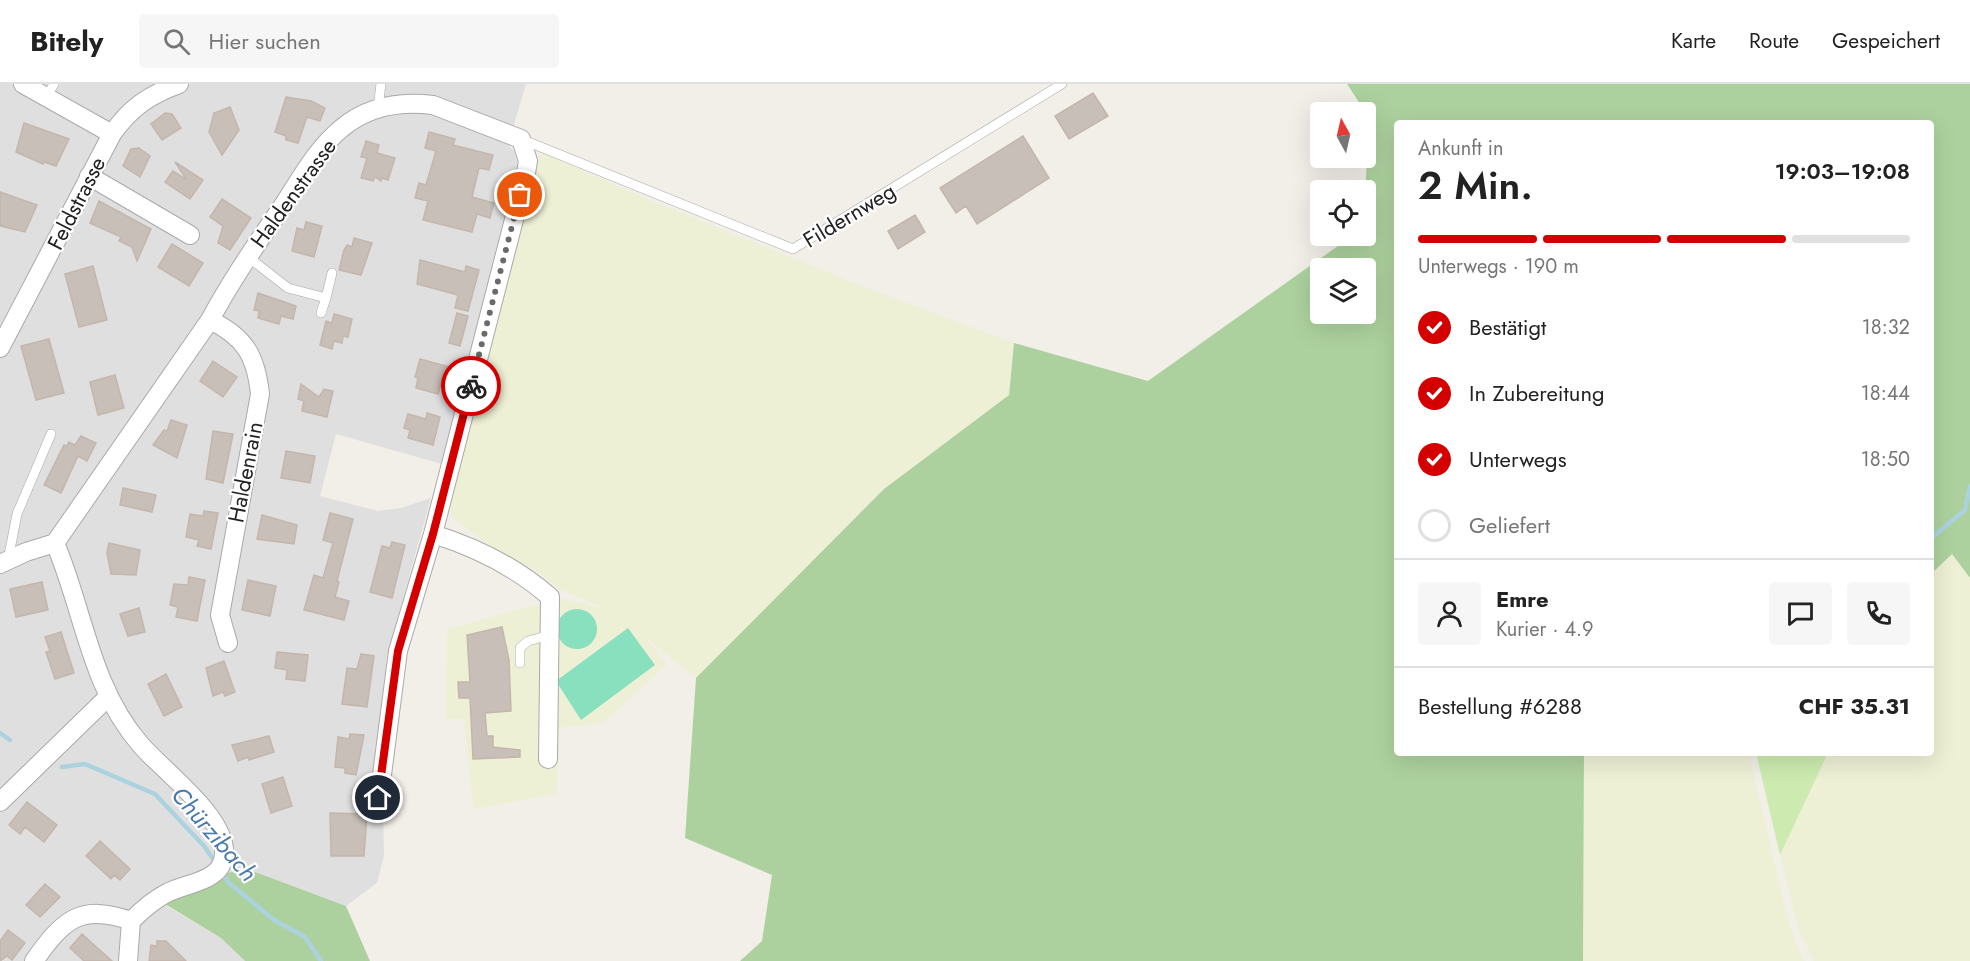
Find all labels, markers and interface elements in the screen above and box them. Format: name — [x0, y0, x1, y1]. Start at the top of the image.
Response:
search box — [139, 14, 559, 68]
text: Bitely — [30, 21, 103, 62]
icon: search — [160, 25, 193, 58]
text: Hier suchen — [208, 25, 321, 57]
text: Karte — [1671, 26, 1716, 56]
text: Route — [1749, 26, 1799, 56]
text: Gespeichert — [1832, 26, 1940, 56]
north arrow — [1310, 102, 1376, 168]
map controls — [1310, 102, 1376, 324]
street label: Haldenstrasse — [242, 132, 344, 254]
text: Ankunft in — [1418, 134, 1504, 163]
street label: Feldstrasse — [39, 151, 113, 255]
text: 19:03–19:08 — [1775, 155, 1910, 187]
text: 2 Min. — [1418, 157, 1533, 214]
pin — [494, 169, 545, 220]
street label: Fildernweg — [797, 175, 901, 255]
icon: bag — [503, 178, 536, 211]
button: locate — [1310, 180, 1376, 246]
text: Unterwegs · 190 m — [1418, 252, 1579, 281]
button: layers — [1310, 258, 1376, 324]
icon: check — [1418, 311, 1451, 344]
text: Bestätigt — [1469, 311, 1546, 343]
text: 18:32 — [1862, 313, 1910, 342]
courier — [441, 356, 501, 416]
icon: bike — [455, 370, 488, 403]
icon: check — [1418, 377, 1451, 410]
text: In Zubereitung — [1469, 377, 1604, 409]
text: 18:44 — [1861, 379, 1910, 408]
street label: Haldenrain — [220, 419, 270, 525]
icon: check — [1418, 443, 1451, 476]
text: Unterwegs — [1469, 443, 1567, 475]
text: 18:50 — [1861, 445, 1910, 474]
text: Geliefert — [1469, 509, 1550, 541]
button: person — [1418, 582, 1481, 645]
button: chat — [1769, 582, 1832, 645]
button: phone — [1847, 582, 1910, 645]
text: Emre — [1496, 583, 1549, 615]
text: Kurier · 4.9 — [1496, 615, 1594, 644]
text: Bestellung #6288 — [1418, 690, 1582, 722]
text: CHF 35.31 — [1799, 690, 1910, 722]
pin — [352, 772, 403, 823]
water label: Chürzibach — [163, 779, 266, 889]
icon: home — [361, 781, 394, 814]

